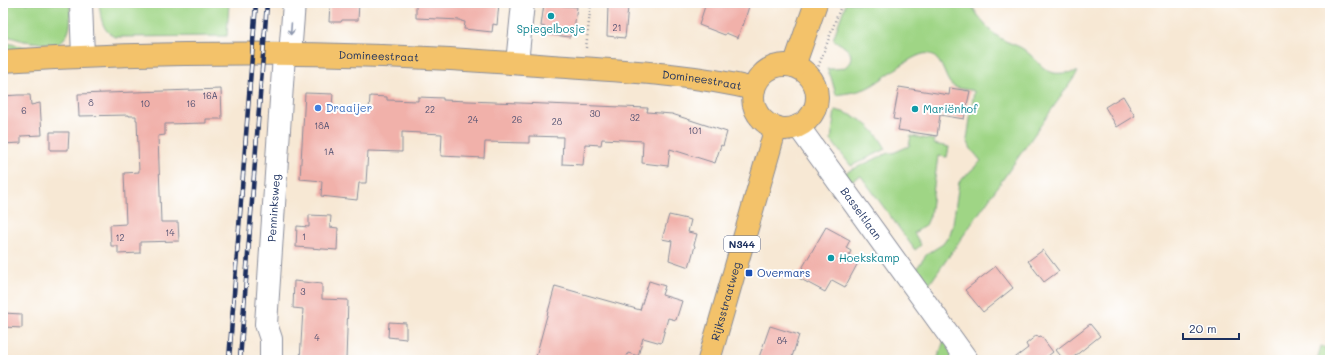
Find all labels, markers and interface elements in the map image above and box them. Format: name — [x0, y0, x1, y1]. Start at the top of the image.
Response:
marker: Spiegelbosje — [546, 11, 556, 21]
place label: Spiegelbosje — [517, 21, 585, 36]
one-way arrow — [288, 22, 295, 35]
house number: 21 — [612, 22, 622, 33]
street label: Domineestraat — [339, 47, 419, 65]
street label: Domineestraat — [661, 66, 743, 93]
house number: 16A — [202, 90, 218, 101]
house number: 8 — [88, 97, 94, 108]
house number: 10 — [140, 98, 150, 109]
house number: 16 — [186, 98, 196, 109]
place label: Draaijer — [326, 100, 372, 115]
place label: Mariënhof — [923, 101, 978, 116]
marker: Draaijer — [313, 103, 323, 113]
house number: 22 — [425, 104, 435, 115]
marker: Mariënhof — [910, 104, 920, 114]
house number: 6 — [21, 105, 27, 116]
house number: 30 — [590, 108, 601, 119]
house number: 32 — [630, 112, 640, 123]
house number: 24 — [468, 114, 479, 125]
house number: 26 — [512, 114, 522, 125]
house number: 28 — [552, 116, 563, 127]
house number: 18A — [314, 120, 330, 131]
house number: 101 — [688, 125, 702, 136]
house number: 1A — [324, 146, 334, 157]
street label: Penninksweg — [263, 174, 283, 243]
street label: Basseltlaan — [838, 184, 886, 243]
house number: 14 — [165, 227, 175, 238]
house number: 1 — [302, 231, 306, 242]
house number: 12 — [115, 232, 125, 243]
road number: N344 — [724, 236, 760, 252]
place label: Hoekskamp — [839, 250, 900, 265]
marker: Hoekskamp — [826, 253, 836, 263]
street label: Rijksstraatweg — [707, 260, 744, 342]
place label: Overmars — [757, 265, 810, 280]
marker: Overmars — [744, 268, 754, 278]
house number: 3 — [300, 286, 306, 297]
scale bar — [1183, 315, 1239, 341]
text: 20 m — [1189, 320, 1217, 336]
house number: 4 — [314, 332, 320, 343]
house number: 84 — [777, 335, 788, 346]

